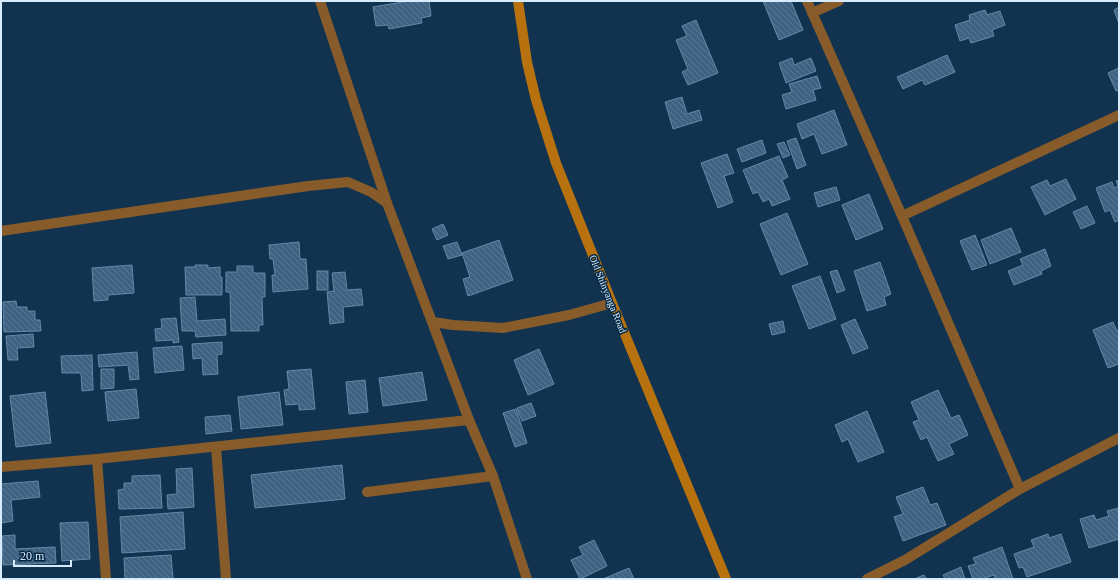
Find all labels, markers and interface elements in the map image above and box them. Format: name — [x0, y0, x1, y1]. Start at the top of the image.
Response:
street label: Old Shinyanga Road — [587, 253, 629, 335]
scale bar — [14, 542, 71, 568]
text: 20 m — [20, 549, 45, 563]

